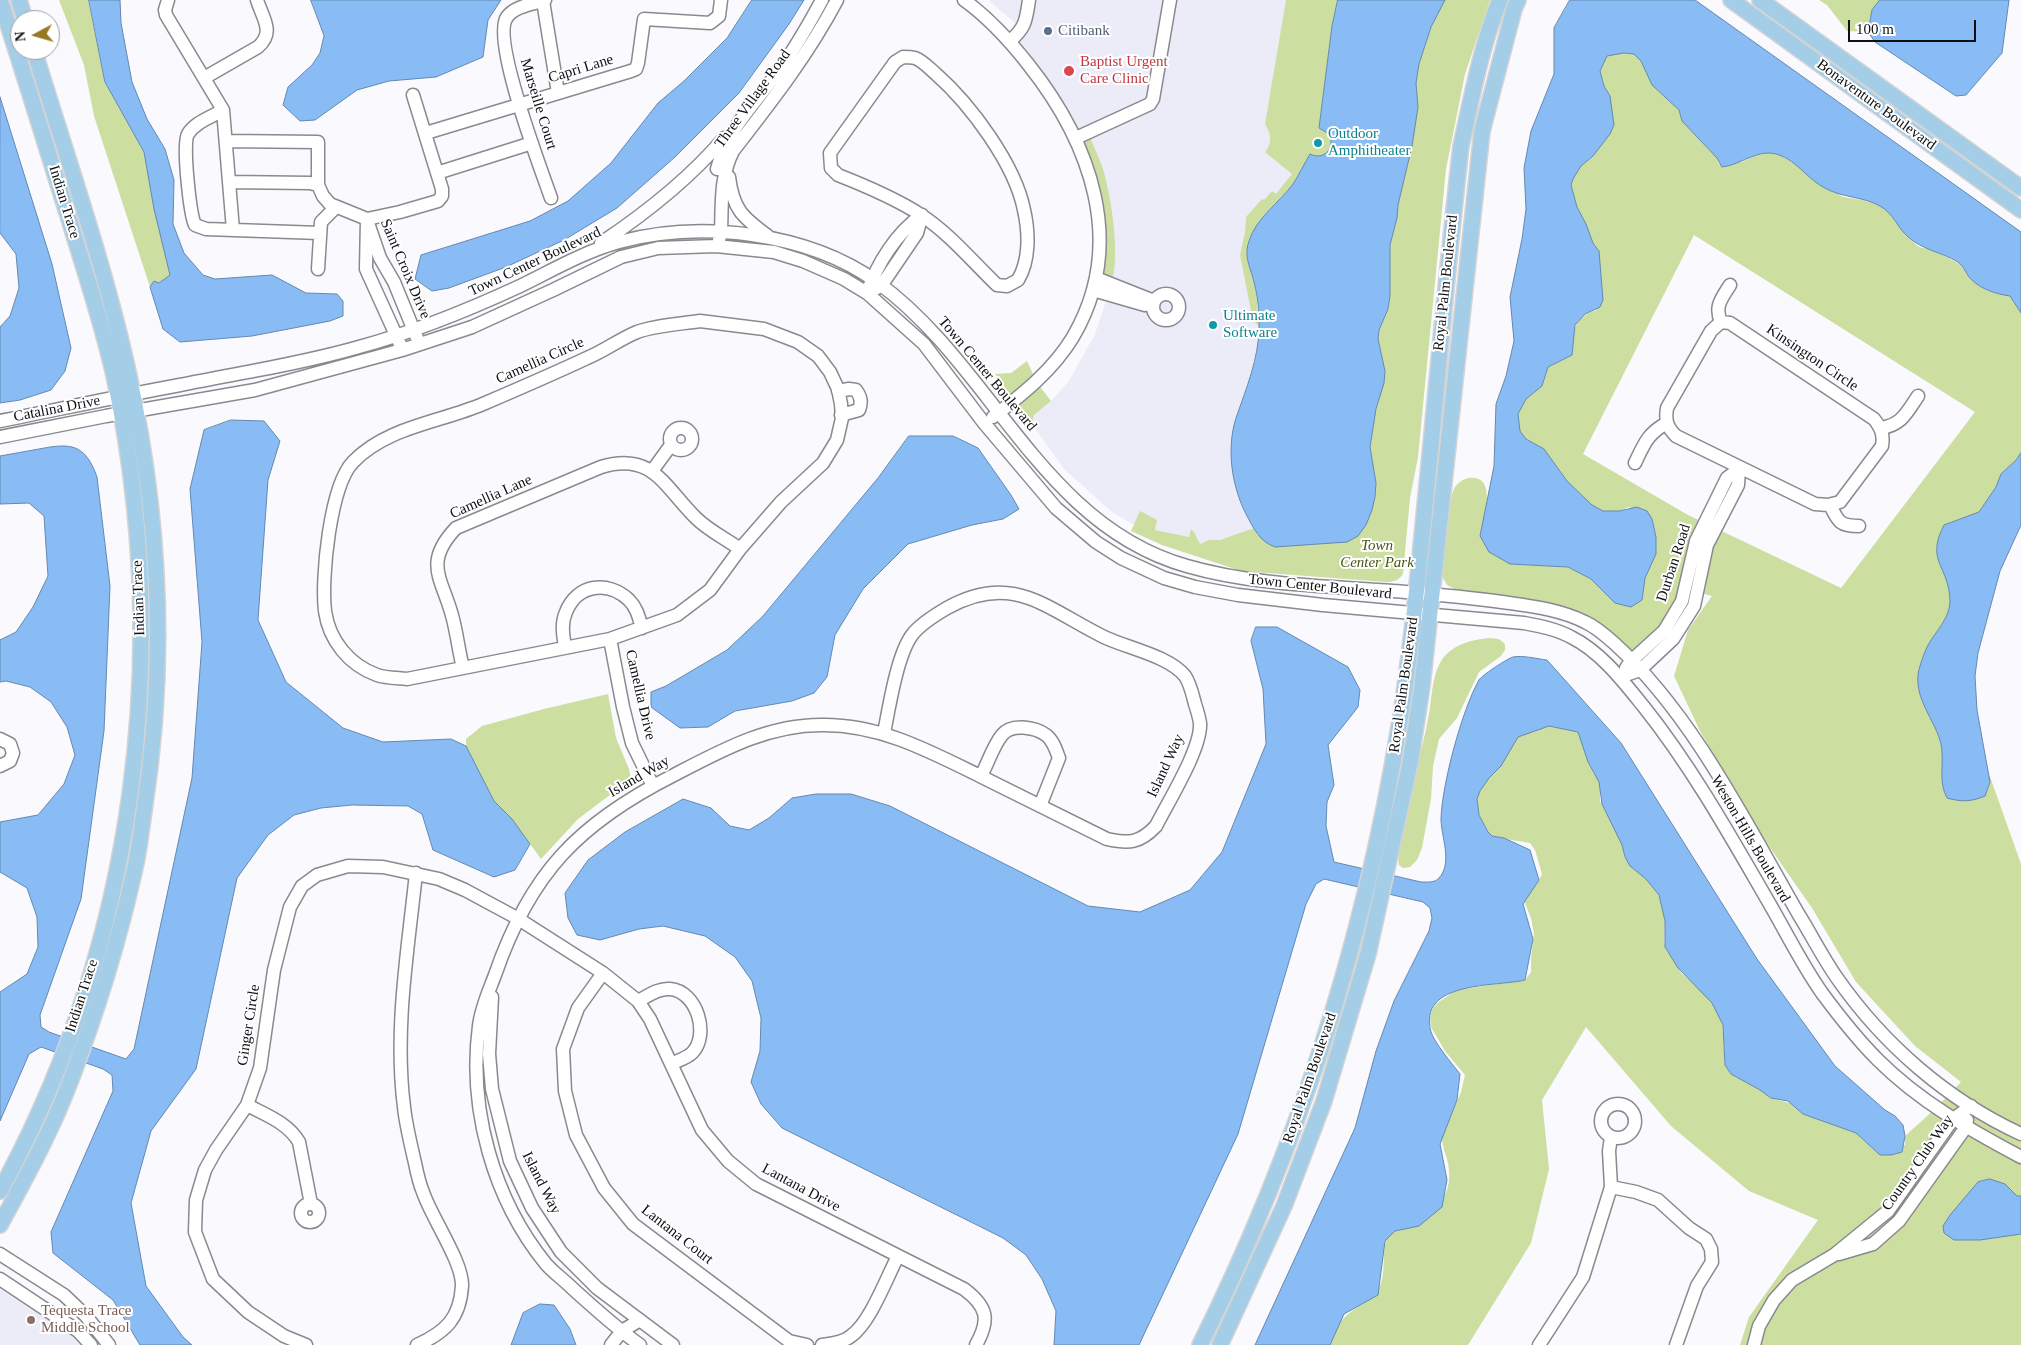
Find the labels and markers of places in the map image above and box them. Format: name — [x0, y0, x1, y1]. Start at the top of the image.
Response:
place label: Citibank — [1058, 22, 1110, 40]
marker: Citibank — [1042, 25, 1054, 37]
place label: Baptist Urgent Care Clinic — [1080, 53, 1168, 88]
marker: Baptist Urgent Care Clinic — [1062, 64, 1076, 78]
place label: Outdoor Amphitheater — [1328, 125, 1410, 160]
marker: Outdoor Amphitheater — [1312, 137, 1324, 149]
place label: Ultimate Software — [1223, 307, 1277, 342]
marker: Ultimate Software — [1207, 319, 1219, 331]
place label: Tequesta Trace Middle School — [41, 1302, 131, 1337]
marker: Tequesta Trace Middle School — [25, 1314, 37, 1326]

